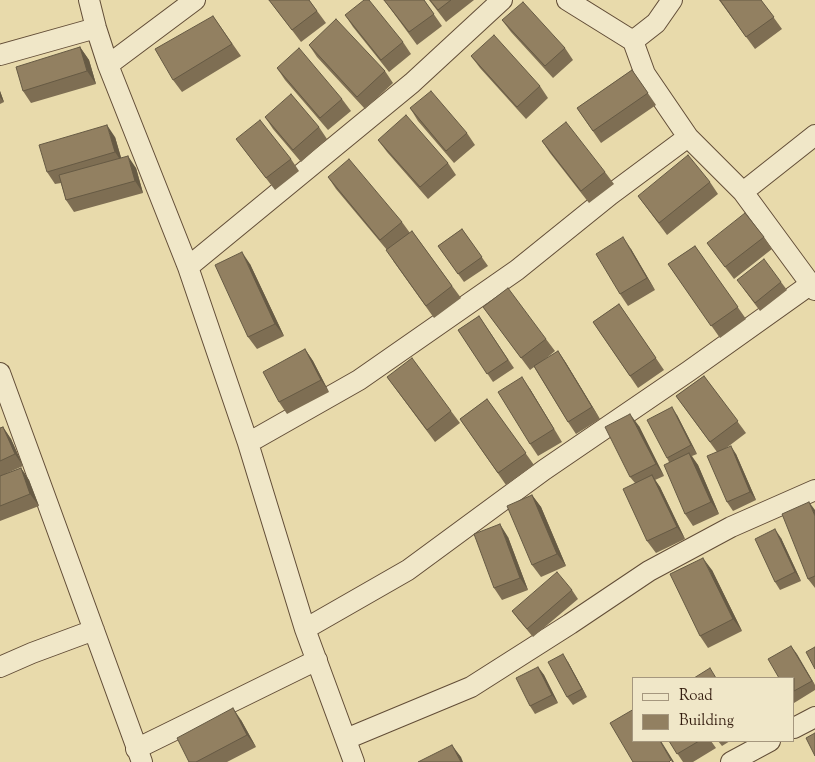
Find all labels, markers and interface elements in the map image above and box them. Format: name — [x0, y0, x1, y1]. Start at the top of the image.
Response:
legend — [632, 677, 795, 742]
text: Road — [679, 686, 713, 707]
text: Building — [679, 711, 734, 732]

